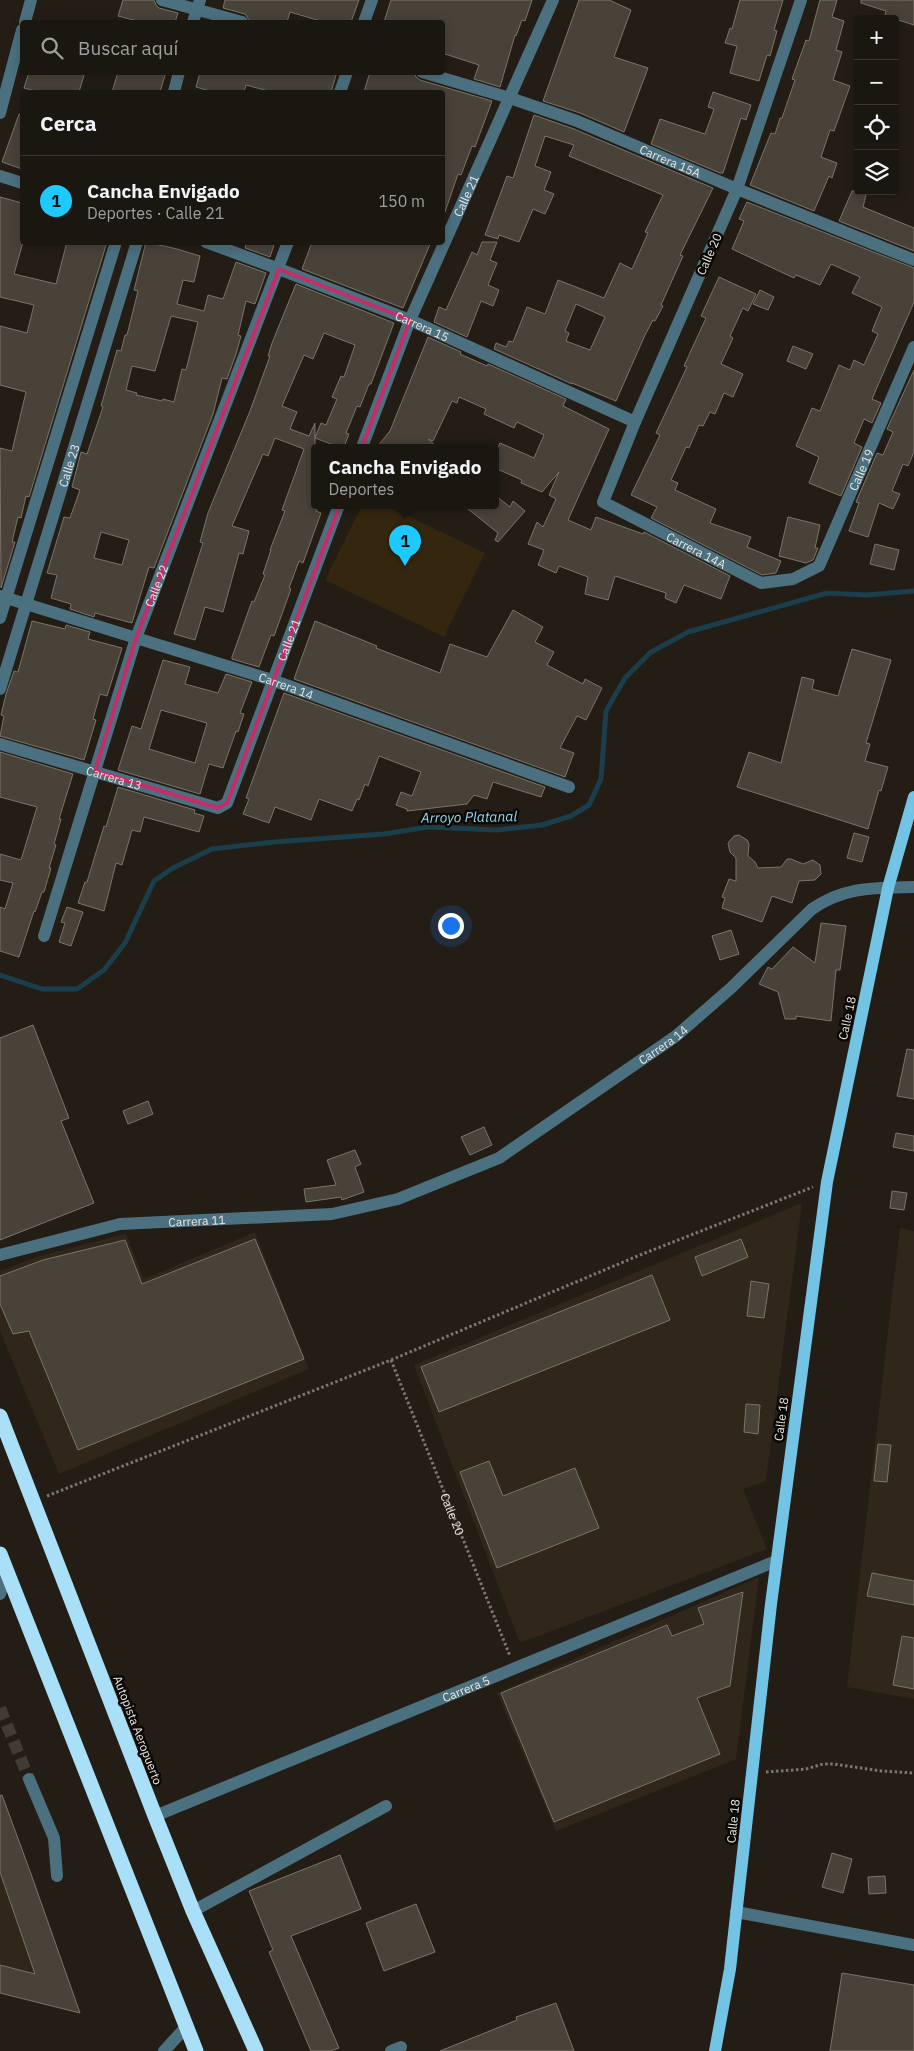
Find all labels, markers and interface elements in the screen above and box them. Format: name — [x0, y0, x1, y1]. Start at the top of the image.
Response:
map controls — [854, 15, 899, 195]
button: + — [854, 15, 899, 60]
search box — [20, 20, 445, 75]
icon: search — [38, 34, 66, 62]
text: Buscar aquí — [78, 36, 178, 60]
button: − — [854, 60, 899, 105]
button: locate — [854, 105, 899, 150]
text: Cerca — [40, 109, 97, 137]
street label: Carrera 15A — [637, 141, 703, 180]
button: layers — [854, 150, 899, 195]
street label: Calle 21 — [450, 172, 481, 219]
text: Cancha Envigado — [87, 179, 240, 203]
text: 1 — [51, 191, 61, 211]
text: 150 m — [378, 191, 425, 211]
text: Deportes · Calle 21 — [87, 203, 224, 223]
street label: Calle 20 — [693, 231, 725, 277]
street label: Carrera 15 — [393, 308, 452, 344]
street label: Calle 23 — [55, 442, 82, 489]
popup — [311, 444, 499, 509]
street label: Calle 19 — [845, 446, 876, 493]
text: Cancha Envigado — [329, 455, 481, 479]
text: Deportes — [329, 479, 394, 499]
pin: 1 — [389, 525, 421, 566]
street label: Carrera 14A — [664, 528, 729, 572]
street label: Calle 22 — [141, 562, 171, 609]
street label: Calle 21 — [274, 616, 303, 663]
street label: Carrera 14 — [257, 669, 316, 702]
street label: Carrera 13 — [85, 762, 144, 793]
water label: Arroyo Platanal — [420, 807, 518, 827]
your location — [438, 913, 464, 939]
street label: Calle 18 — [835, 995, 859, 1041]
street label: Carrera 14 — [635, 1022, 691, 1067]
street label: Carrera 11 — [168, 1212, 226, 1229]
street label: Calle 18 — [771, 1396, 791, 1442]
street label: Calle 20 — [438, 1491, 468, 1537]
street label: Carrera 5 — [440, 1672, 492, 1705]
street label: Autopista Aeropuerto — [110, 1673, 166, 1787]
street label: Calle 18 — [723, 1798, 743, 1844]

